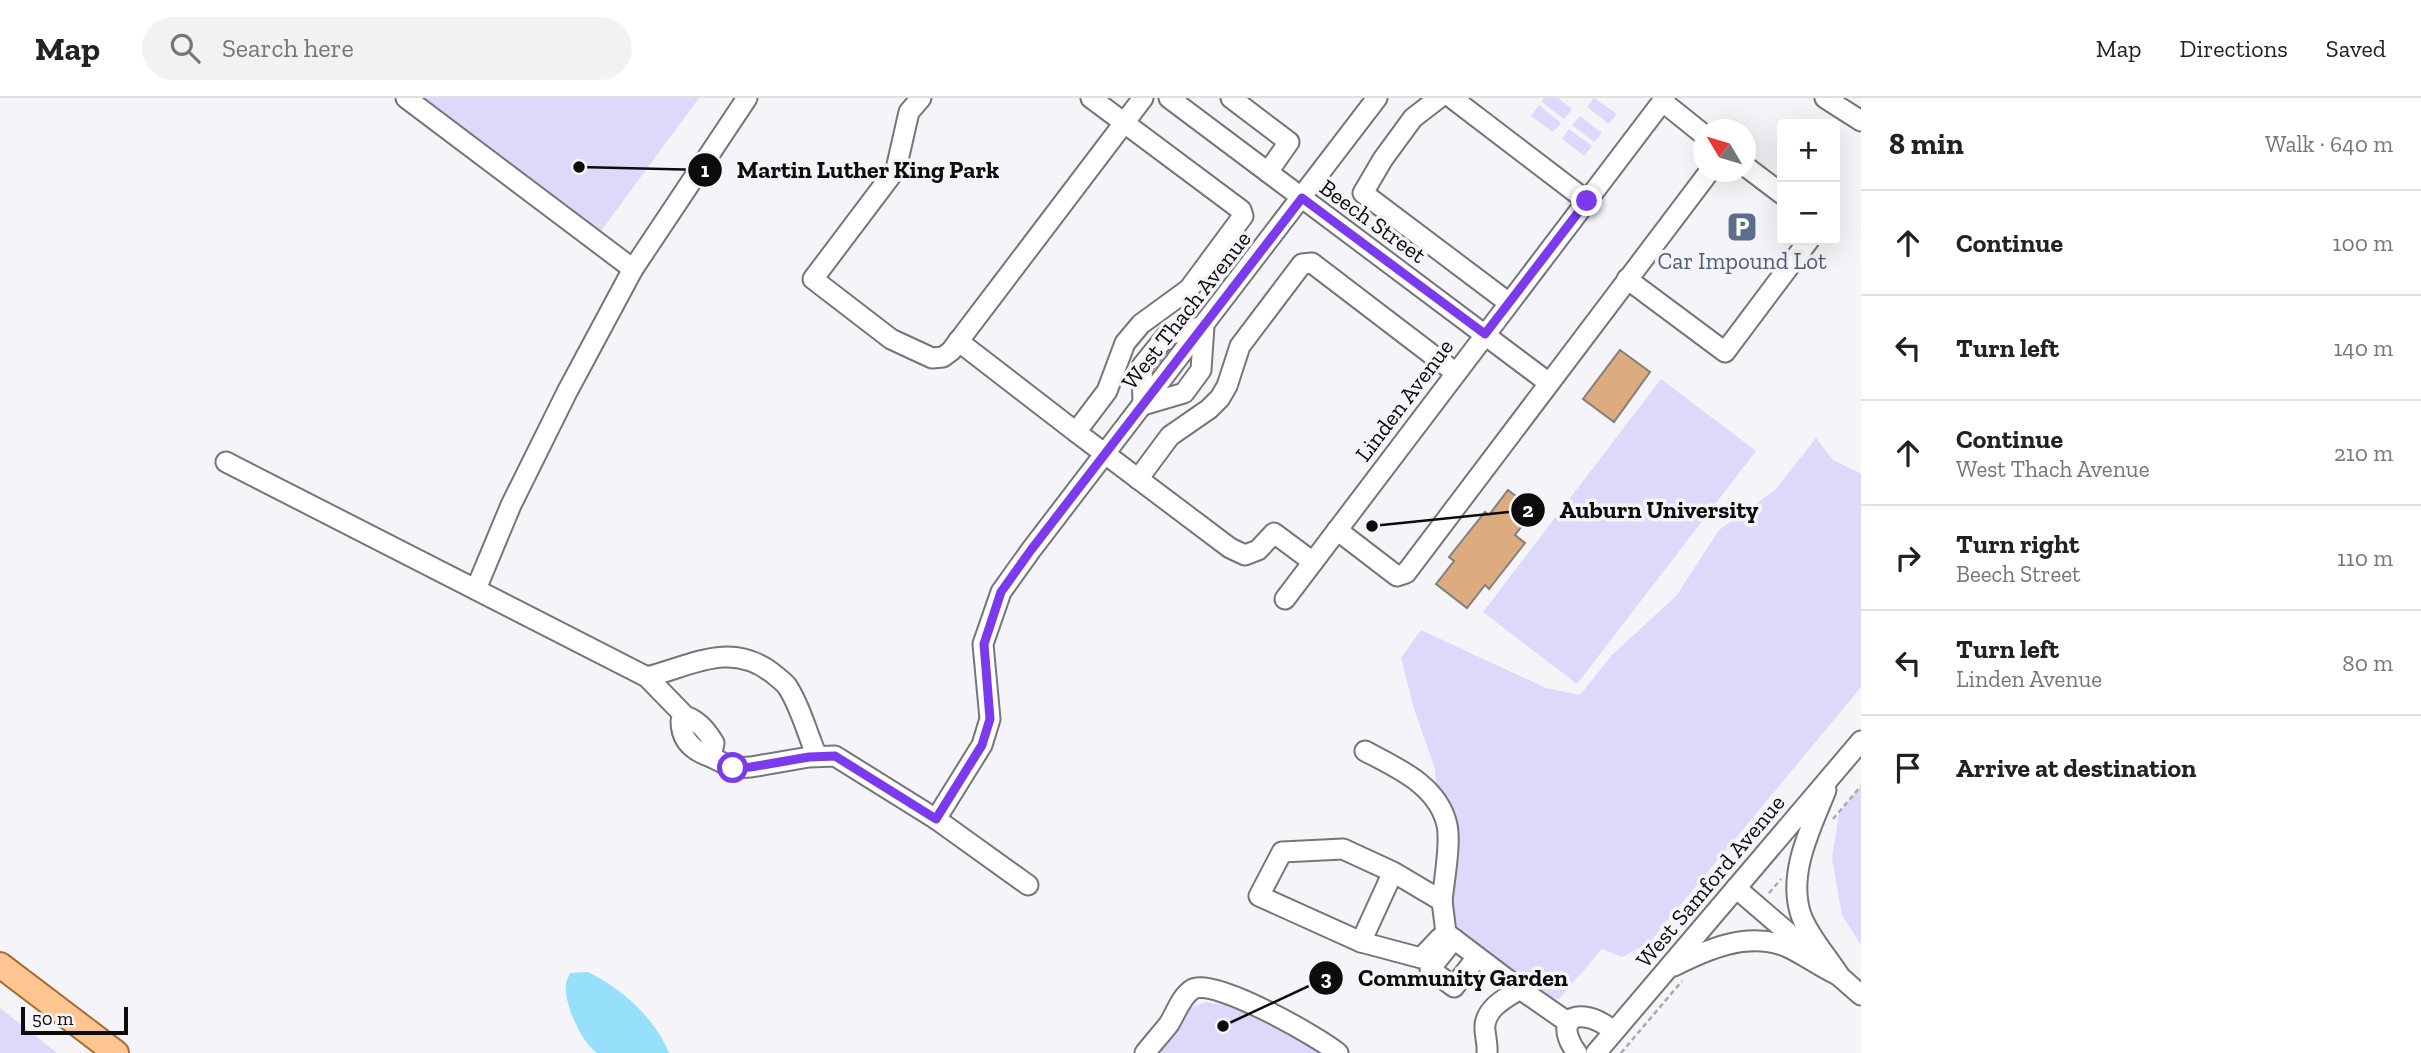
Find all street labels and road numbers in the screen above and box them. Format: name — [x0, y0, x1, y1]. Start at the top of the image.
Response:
street label: Beech Street — [1314, 173, 1432, 269]
street label: West Thach Avenue — [1115, 225, 1257, 395]
street label: Linden Avenue — [1349, 333, 1459, 467]
street label: West Samford Avenue — [1630, 789, 1790, 973]

